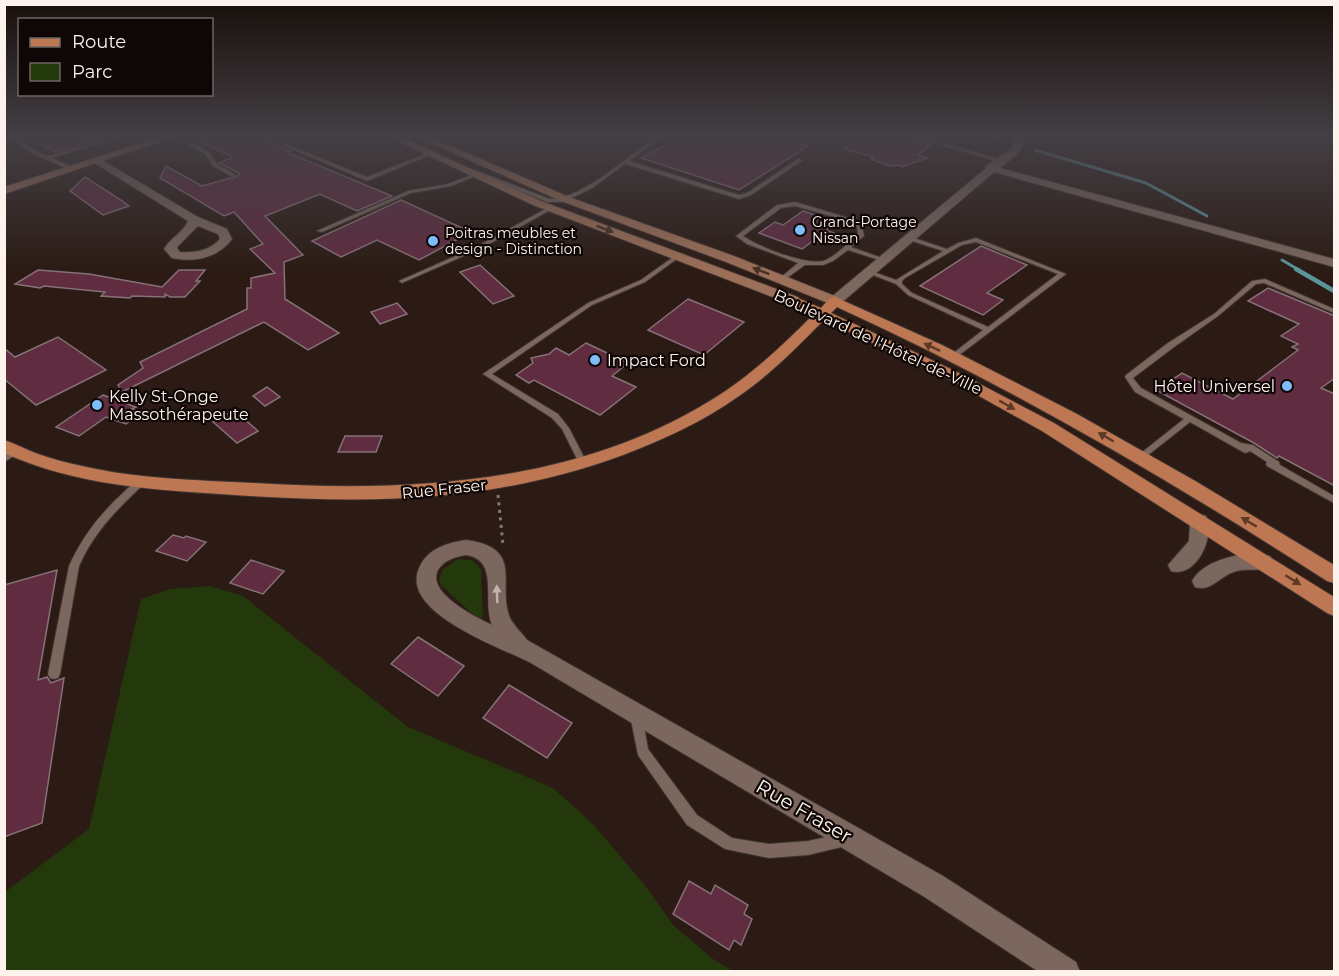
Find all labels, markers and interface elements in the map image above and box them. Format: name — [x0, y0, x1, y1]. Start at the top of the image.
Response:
legend — [18, 18, 213, 96]
text: Route — [72, 31, 126, 53]
text: Parc — [72, 61, 112, 83]
place label: Grand-Portage Nissan — [812, 213, 917, 247]
marker: Grand-Portage Nissan — [793, 223, 807, 237]
place label: Poitras meubles et design - Distinction — [445, 224, 582, 258]
one-way arrow — [596, 225, 614, 235]
marker: Poitras meubles et design - Distinction — [426, 234, 440, 248]
one-way arrow — [752, 266, 770, 276]
street label: Boulevard de l'Hôtel-de-Ville — [771, 285, 985, 399]
one-way arrow — [924, 342, 941, 351]
place label: Impact Ford — [607, 351, 706, 370]
marker: Impact Ford — [588, 353, 602, 367]
place label: Hôtel Universel — [1154, 377, 1275, 396]
marker: Hôtel Universel — [1280, 379, 1294, 393]
place label: Kelly St-Onge Massothérapeute — [109, 387, 249, 424]
marker: Kelly St-Onge Massothérapeute — [90, 398, 104, 412]
one-way arrow — [999, 399, 1015, 410]
one-way arrow — [1097, 432, 1114, 442]
street label: Rue Fraser — [401, 475, 487, 503]
one-way arrow — [1241, 517, 1257, 528]
one-way arrow — [1285, 575, 1301, 586]
one-way arrow — [492, 584, 501, 603]
street label: Rue Fraser — [752, 774, 856, 848]

